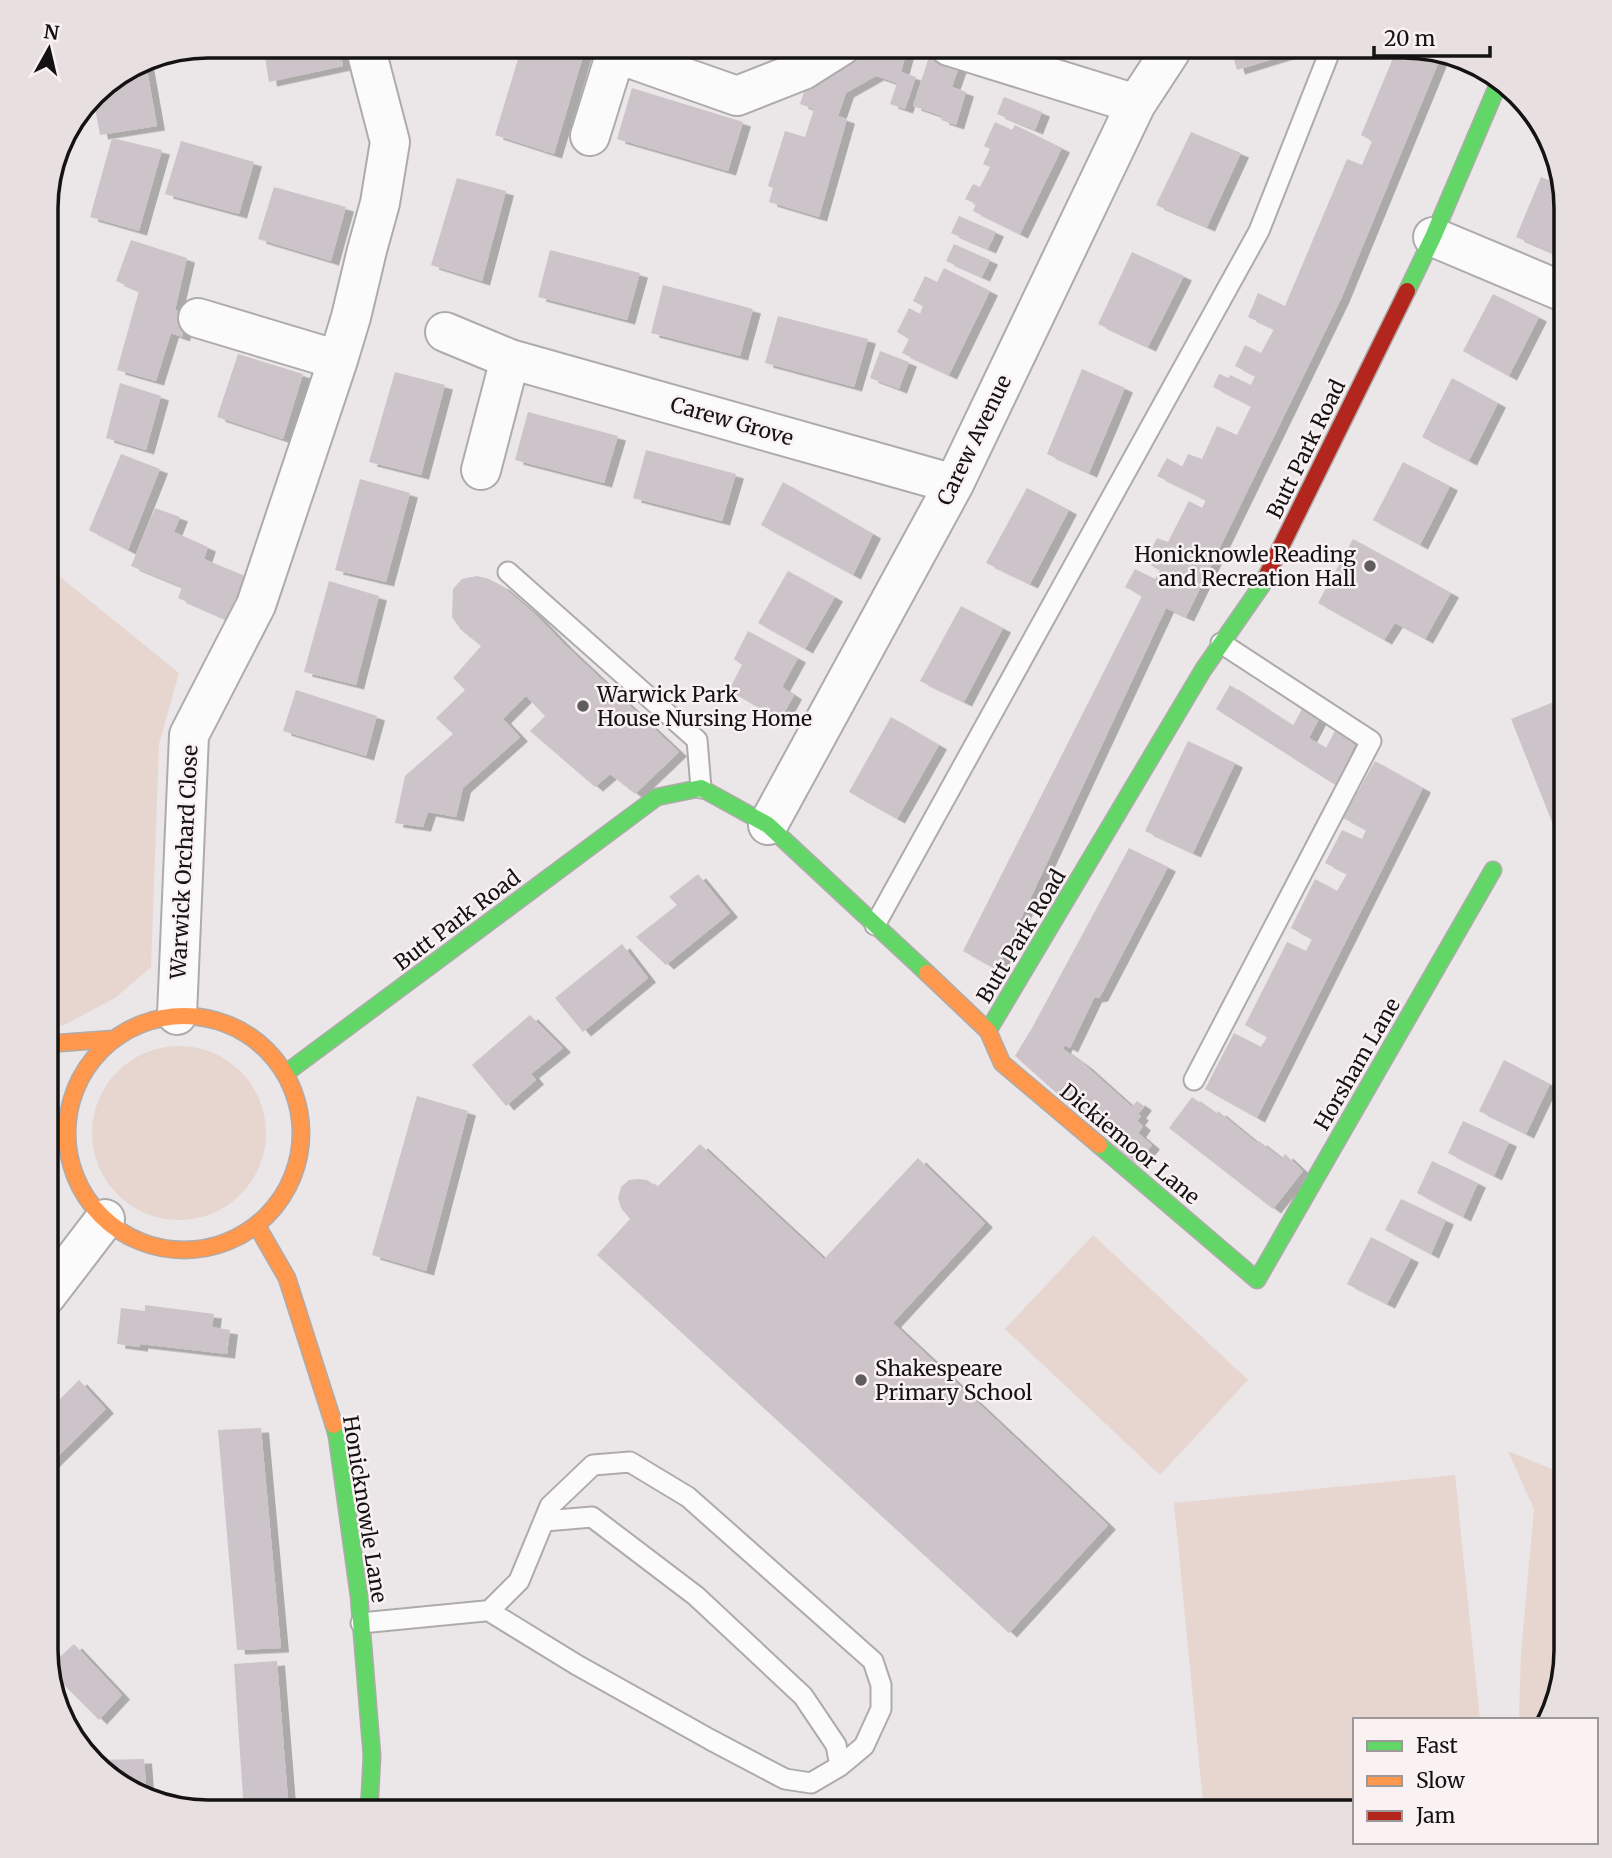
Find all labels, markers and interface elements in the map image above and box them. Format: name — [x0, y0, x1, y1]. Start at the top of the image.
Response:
north arrow — [14, 14, 84, 84]
scale bar — [1374, 14, 1490, 58]
text: N — [42, 19, 60, 45]
text: 20 m — [1384, 25, 1436, 52]
street label: Carew Avenue — [931, 370, 1017, 510]
street label: Butt Park Road — [1261, 375, 1351, 523]
street label: Carew Grove — [667, 391, 797, 451]
place label: Honicknowle Reading and Recreation Hall — [1134, 541, 1356, 592]
marker: Honicknowle Reading and Recreation Hall — [1362, 558, 1378, 574]
place label: Warwick Park House Nursing Home — [596, 681, 812, 732]
marker: Warwick Park House Nursing Home — [575, 698, 591, 714]
street label: Warwick Orchard Close — [164, 744, 204, 981]
street label: Butt Park Road — [389, 864, 526, 976]
street label: Butt Park Road — [971, 864, 1072, 1008]
street label: Horsham Lane — [1308, 993, 1406, 1135]
street label: Dickiemoor Lane — [1055, 1078, 1205, 1210]
place label: Shakespeare Primary School — [875, 1355, 1033, 1406]
marker: Shakespeare Primary School — [853, 1372, 869, 1388]
street label: Honicknowle Lane — [337, 1414, 393, 1604]
legend — [1353, 1718, 1598, 1844]
text: Fast — [1416, 1732, 1458, 1759]
text: Slow — [1416, 1767, 1465, 1794]
text: Jam — [1415, 1802, 1455, 1829]

